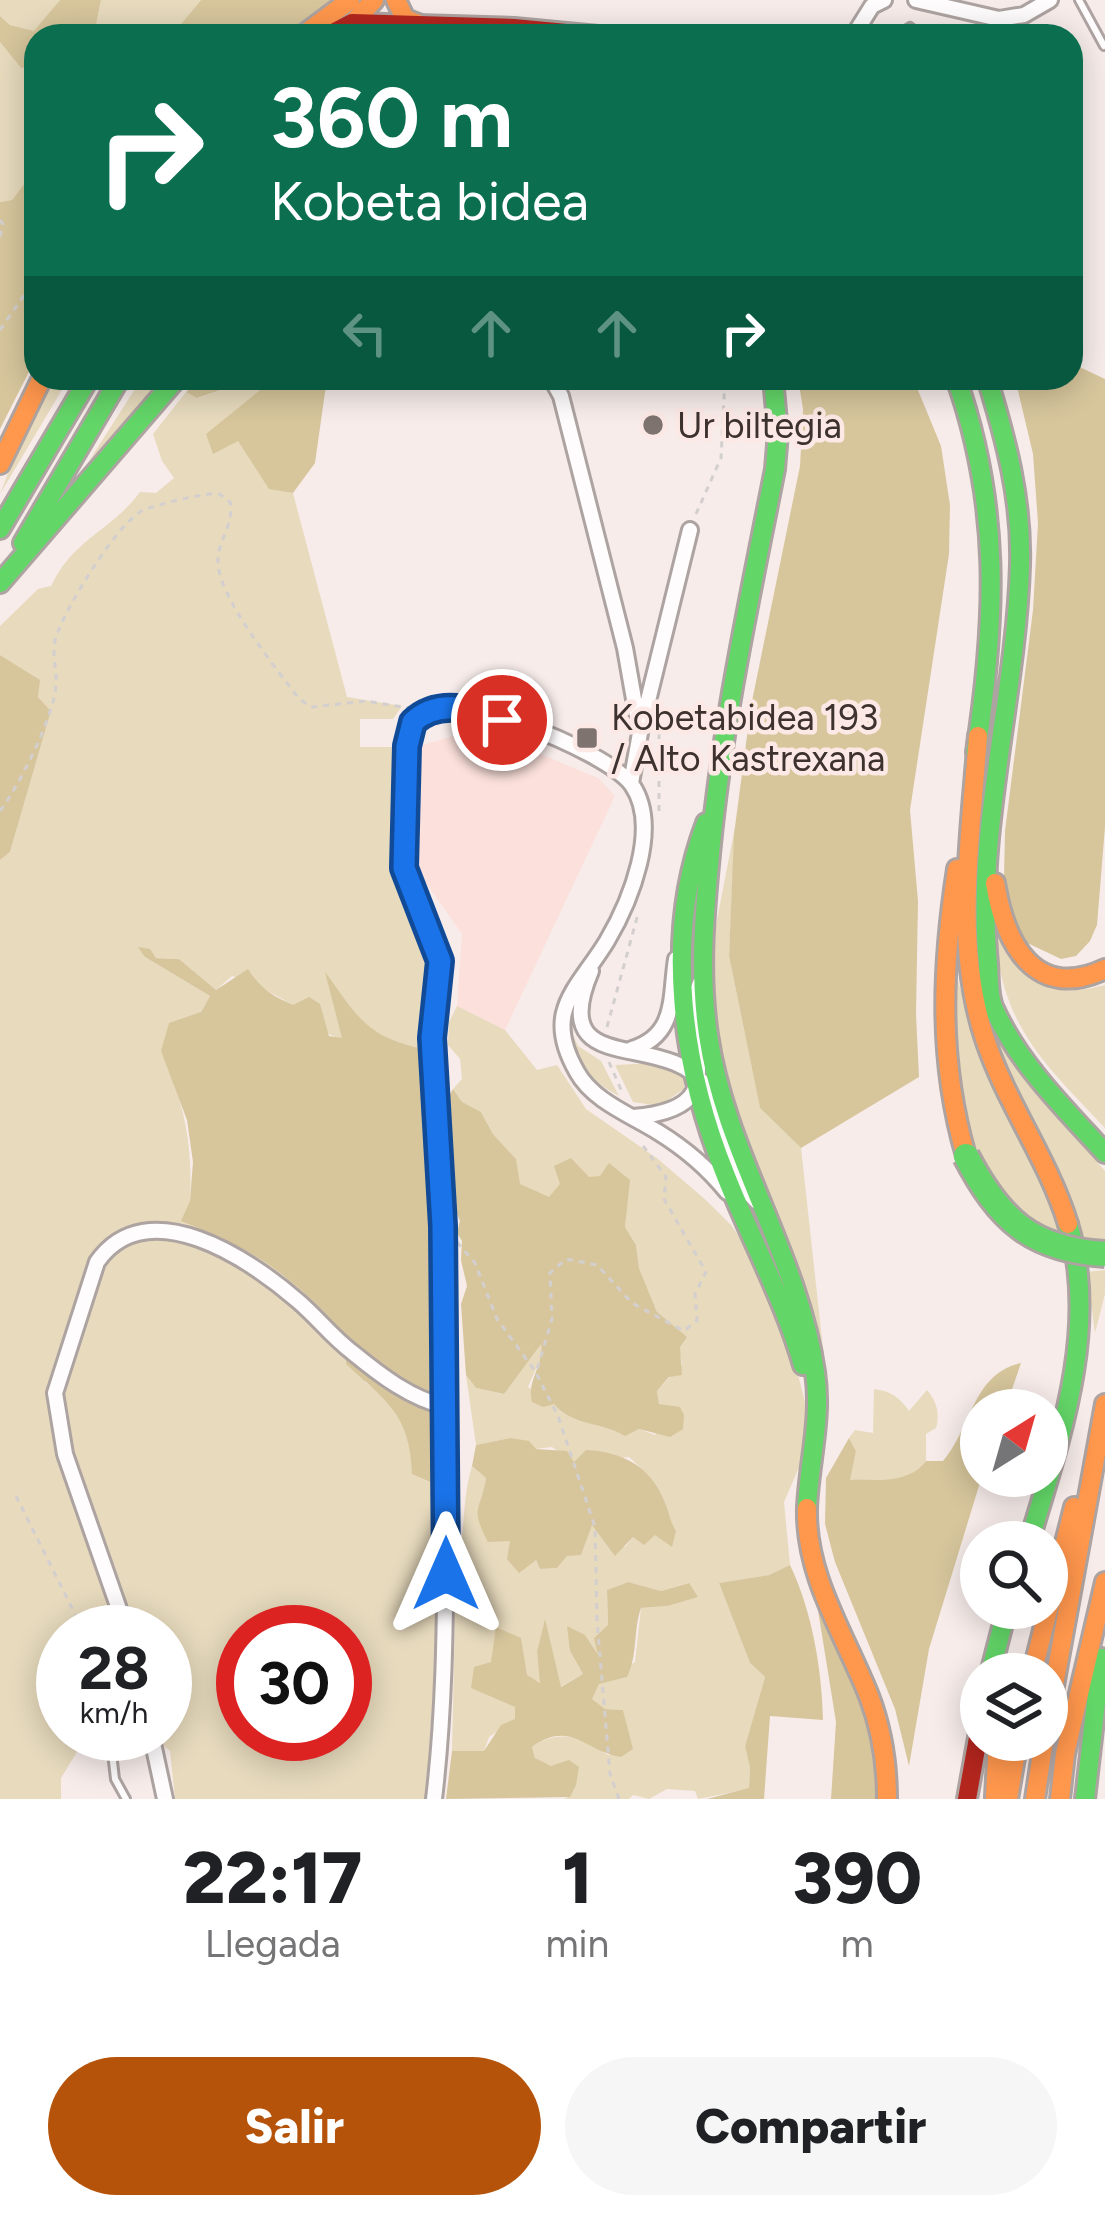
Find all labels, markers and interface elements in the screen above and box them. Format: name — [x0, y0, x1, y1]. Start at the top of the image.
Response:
text: 360 m — [270, 67, 513, 168]
icon: right — [72, 72, 228, 228]
text: Kobeta bidea — [270, 169, 589, 234]
icon: left — [332, 300, 398, 366]
icon: ahead — [458, 300, 524, 366]
icon: ahead — [584, 300, 650, 366]
icon: right — [710, 300, 776, 366]
place label: Ur biltegia — [677, 404, 842, 447]
marker: Ur biltegia — [640, 412, 666, 438]
pin — [451, 669, 553, 771]
icon: arrive — [469, 687, 535, 753]
place label: Kobetabidea 193 / Alto Kastrexana — [611, 696, 885, 780]
marker: Kobetabidea 193 / Alto Kastrexana — [574, 725, 600, 751]
north arrow — [960, 1389, 1068, 1497]
map controls — [960, 1389, 1068, 1761]
position arrow — [383, 1511, 509, 1637]
button: search — [960, 1521, 1068, 1629]
speed limit sign: 30 — [216, 1605, 372, 1761]
text: 28 — [78, 1632, 150, 1704]
button: layers — [960, 1653, 1068, 1761]
text: km/h — [80, 1694, 148, 1731]
text: 22:17 — [183, 1835, 362, 1921]
text: 1 — [562, 1835, 593, 1921]
text: 390 — [792, 1835, 922, 1921]
text: Llegada — [205, 1920, 341, 1967]
text: min — [545, 1920, 609, 1967]
text: m — [841, 1920, 874, 1967]
button: Salir — [48, 2057, 541, 2195]
button: Compartir — [565, 2057, 1057, 2195]

